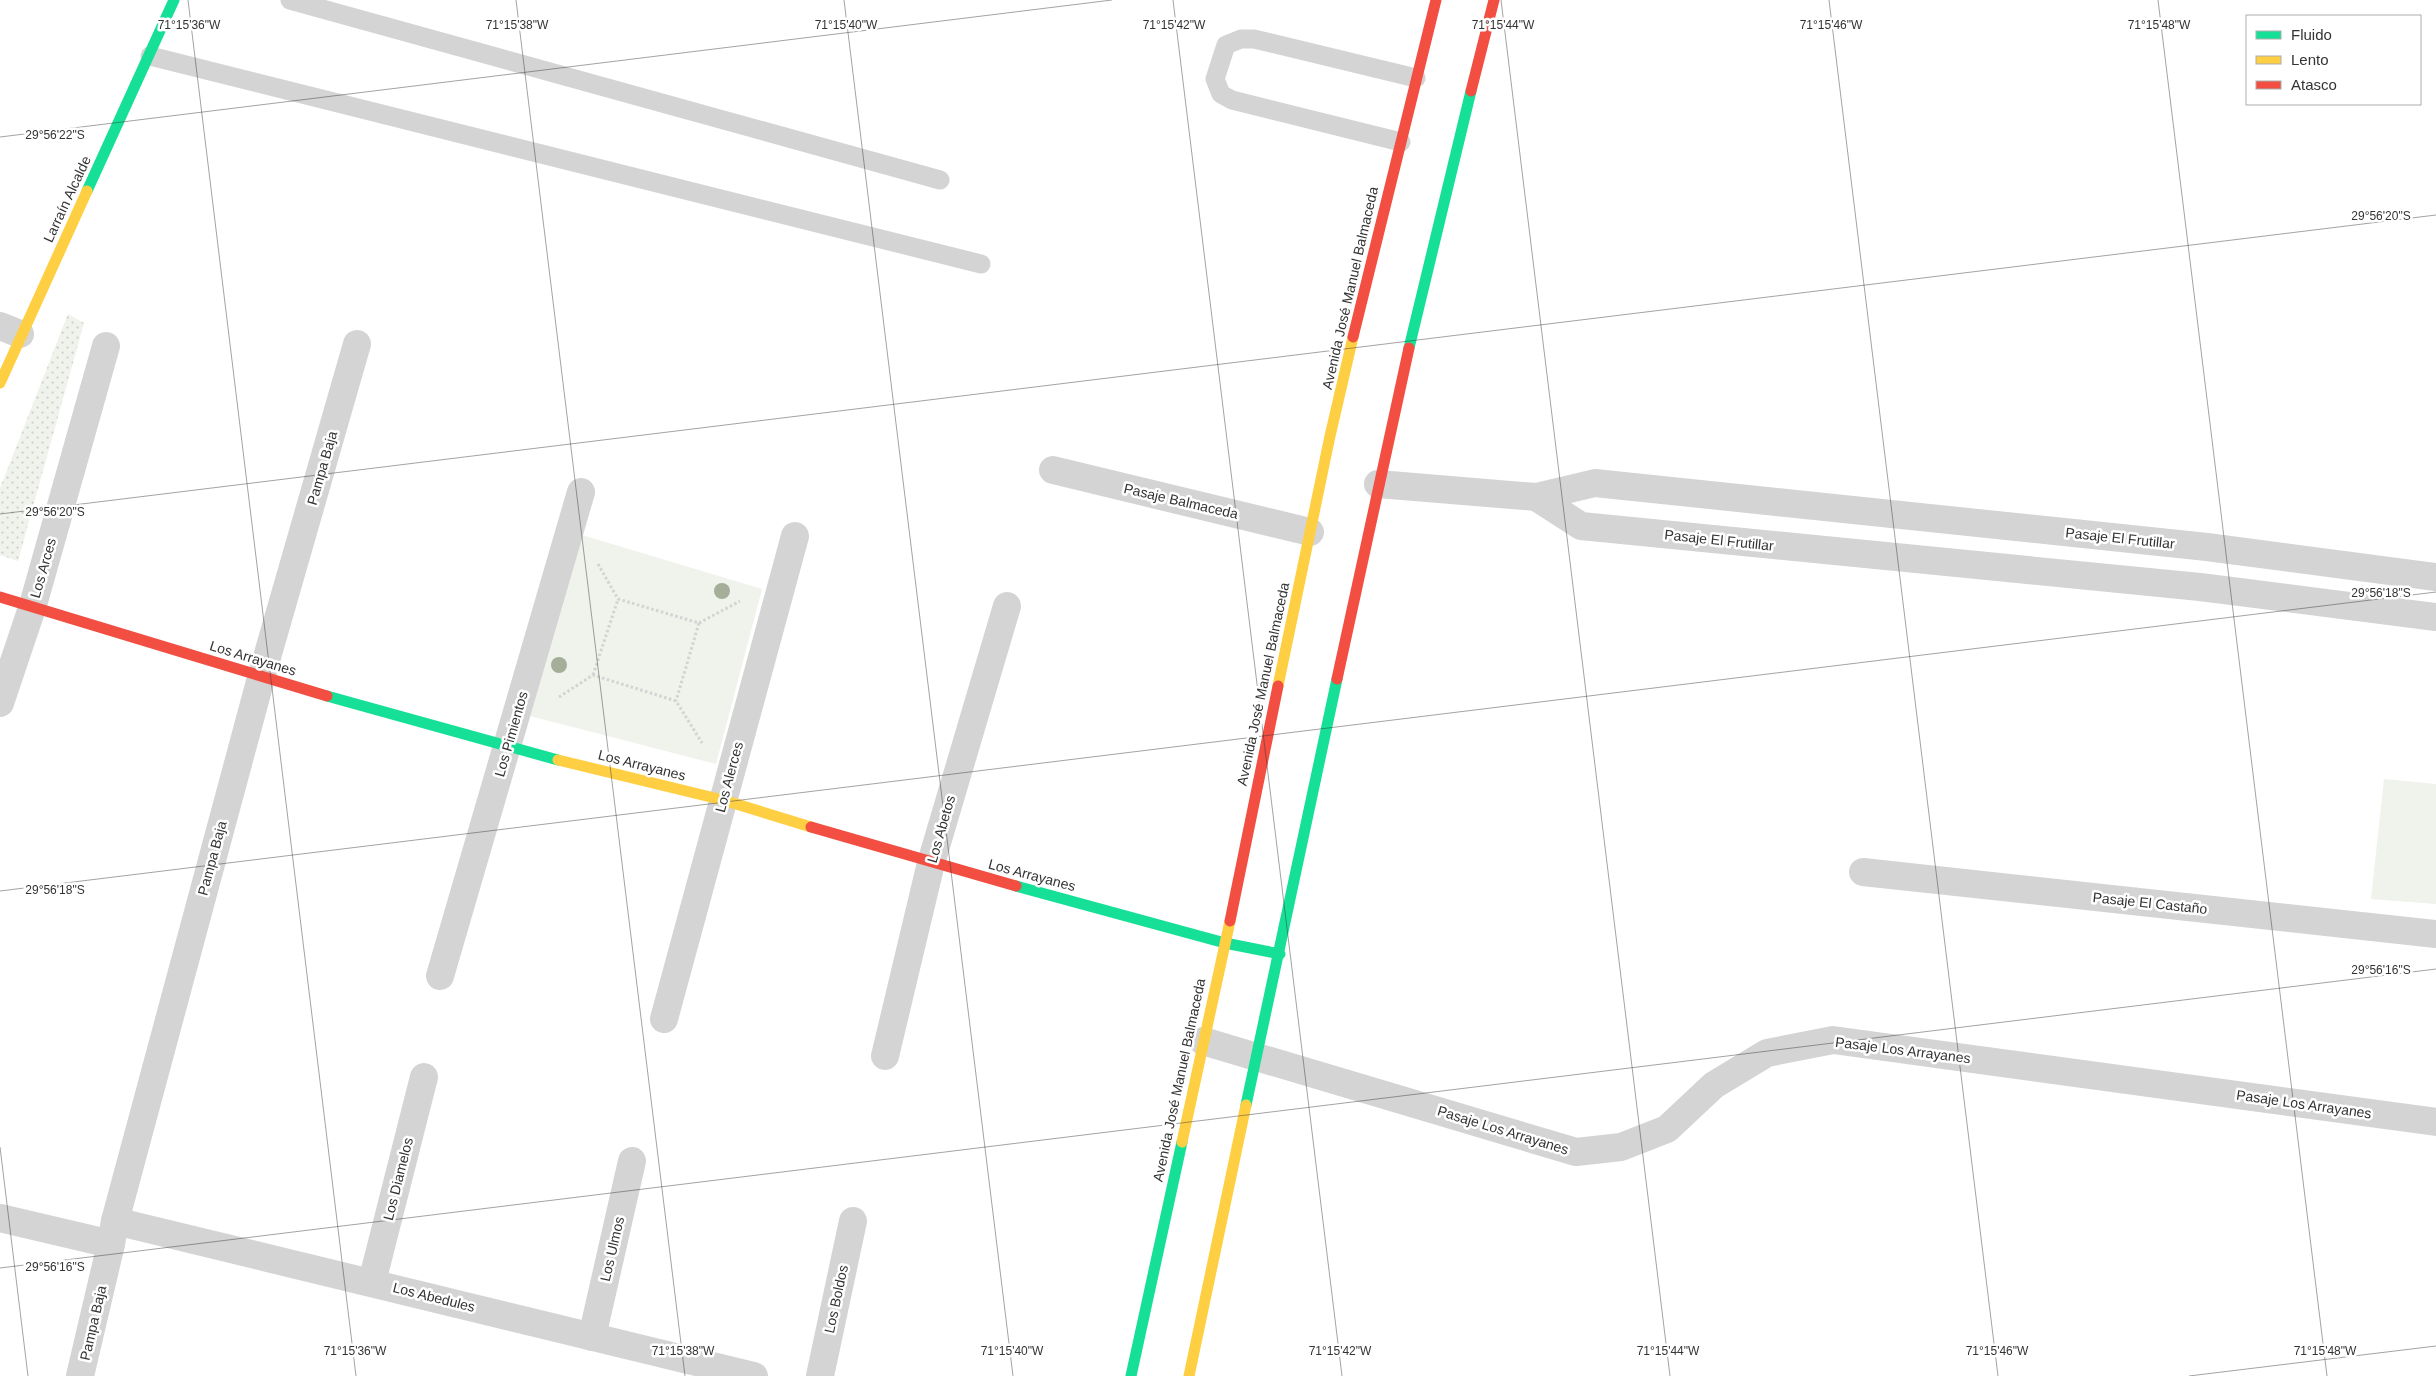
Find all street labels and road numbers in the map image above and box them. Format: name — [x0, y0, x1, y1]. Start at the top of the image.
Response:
street label: Larraín Alcalde — [40, 153, 94, 245]
street label: Avenida José Manuel Balmaceda — [1319, 185, 1381, 391]
street label: Pampa Baja — [304, 429, 340, 507]
street label: Pasaje Balmaceda — [1122, 480, 1240, 522]
street label: Pasaje El Frutillar — [2065, 524, 2176, 552]
street label: Pasaje El Frutillar — [1664, 526, 1775, 554]
street label: Los Arces — [27, 536, 59, 600]
street label: Avenida José Manuel Balmaceda — [1234, 581, 1292, 787]
street label: Los Arrayanes — [208, 637, 298, 679]
street label: Los Pimientos — [491, 690, 531, 778]
street label: Los Alerces — [712, 740, 746, 814]
street label: Los Arrayanes — [597, 746, 687, 784]
street label: Los Abetos — [924, 793, 958, 865]
street label: Pampa Baja — [194, 819, 230, 897]
street label: Los Arrayanes — [987, 856, 1077, 894]
street label: Pasaje El Castaño — [2092, 889, 2208, 917]
street label: Avenida José Manuel Balmaceda — [1150, 977, 1208, 1183]
street label: Pasaje Los Arrayanes — [1834, 1034, 1972, 1066]
street label: Pasaje Los Arrayanes — [2235, 1087, 2373, 1121]
street label: Pasaje Los Arrayanes — [1436, 1102, 1570, 1158]
street label: Los Diamelos — [380, 1136, 416, 1222]
street label: Los Ulmos — [597, 1215, 627, 1283]
street label: Los Boldos — [821, 1263, 851, 1335]
street label: Los Abedules — [391, 1279, 477, 1315]
street label: Pampa Baja — [77, 1284, 109, 1362]

